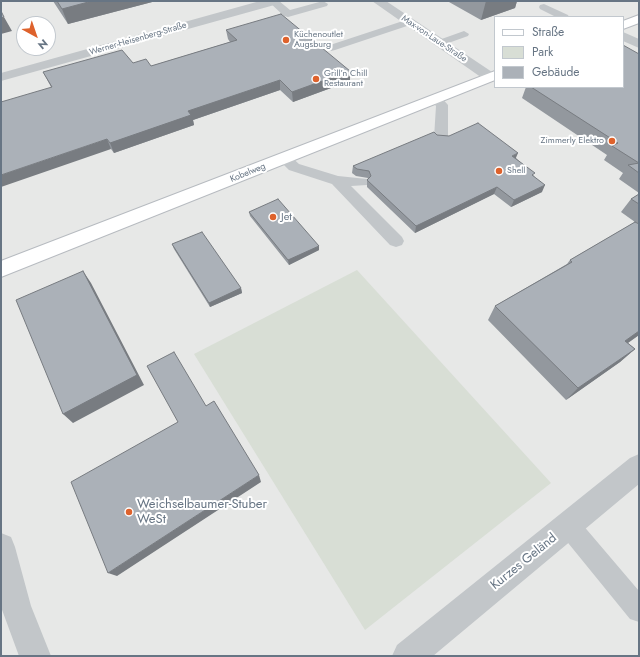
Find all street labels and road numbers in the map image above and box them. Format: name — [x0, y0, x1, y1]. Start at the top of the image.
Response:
street label: Max-von-Laue-Straße — [399, 13, 469, 65]
street label: Werner-Heisenberg-Straße — [88, 20, 188, 58]
street label: Kobelweg — [229, 161, 267, 185]
street label: Kurzes Geländ — [488, 531, 560, 593]

